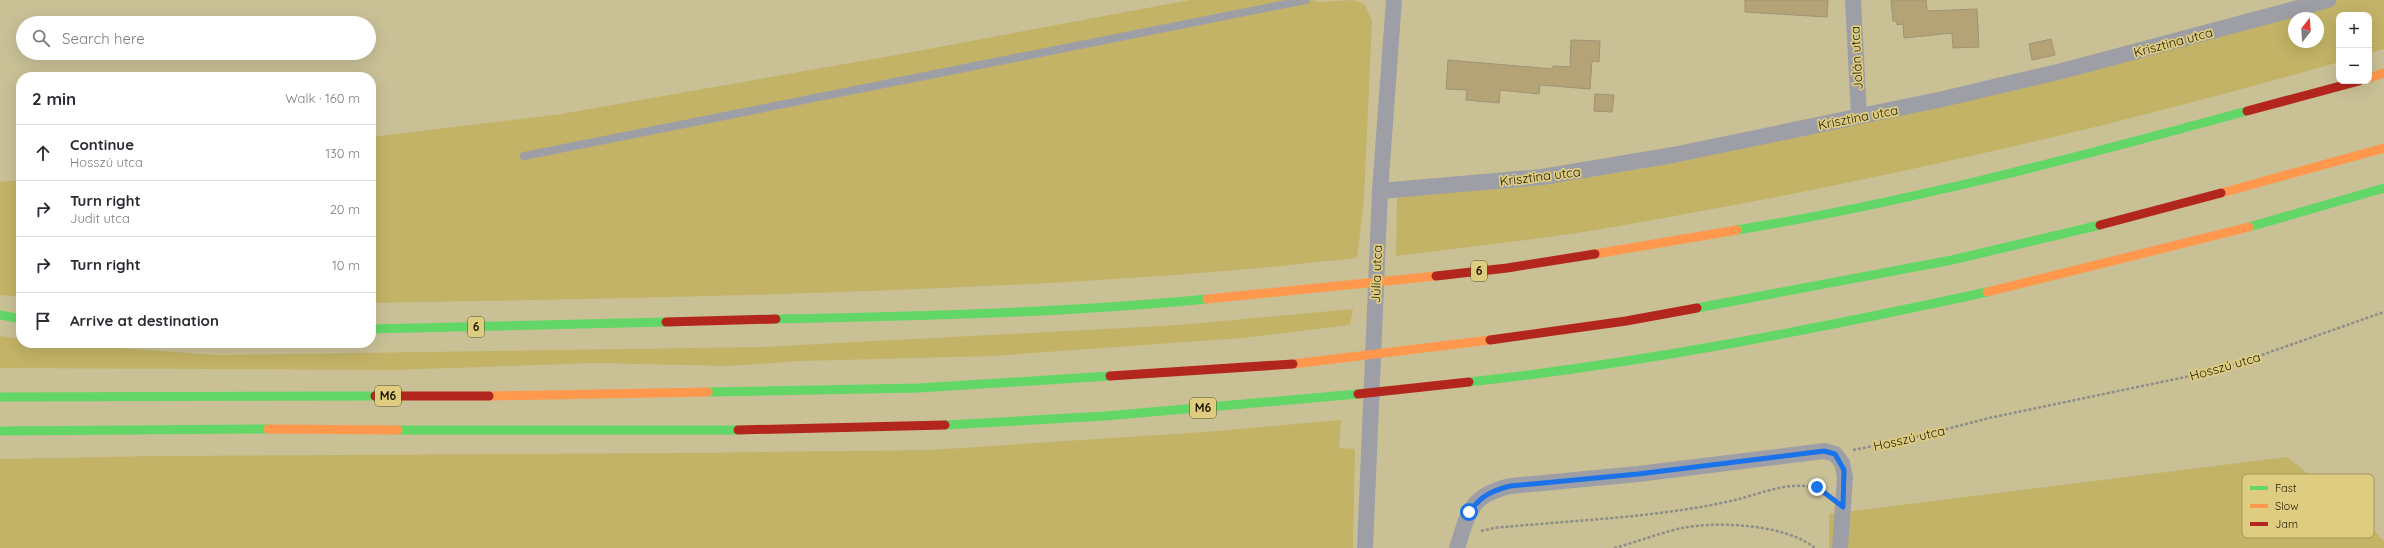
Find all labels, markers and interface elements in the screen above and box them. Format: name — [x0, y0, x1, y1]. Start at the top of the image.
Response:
north arrow — [2288, 12, 2324, 48]
map controls — [2336, 12, 2372, 84]
button: + — [2336, 12, 2372, 48]
search box — [16, 16, 376, 60]
street label: Krisztina utca — [2132, 24, 2214, 60]
street label: Jolán utca — [1846, 26, 1866, 90]
icon: search — [30, 27, 52, 49]
text: Search here — [62, 29, 145, 48]
button: − — [2336, 48, 2372, 84]
text: 2 min — [32, 88, 76, 109]
text: Walk · 160 m — [285, 90, 360, 106]
street label: Krisztina utca — [1817, 101, 1899, 133]
text: Continue — [70, 135, 134, 154]
icon: ahead — [32, 142, 54, 164]
text: 130 m — [325, 145, 360, 161]
text: Hosszú utca — [70, 154, 143, 170]
street label: Krisztina utca — [1499, 163, 1581, 189]
text: Turn right — [70, 191, 141, 210]
icon: right — [32, 198, 54, 220]
text: 20 m — [330, 201, 360, 217]
text: Judit utca — [70, 210, 130, 226]
street label: Júlia utca — [1367, 245, 1385, 303]
icon: right — [32, 254, 54, 276]
text: Turn right — [70, 255, 141, 274]
text: 10 m — [332, 257, 360, 273]
road number: 6 — [1471, 261, 1487, 281]
icon: arrive — [32, 310, 54, 332]
text: Arrive at destination — [70, 311, 219, 330]
road number: 6 — [468, 317, 484, 337]
street label: Hosszú utca — [2188, 348, 2262, 384]
road number: M6 — [375, 386, 401, 406]
road number: M6 — [1190, 398, 1216, 418]
street label: Hosszú utca — [1872, 422, 1946, 454]
legend — [2242, 474, 2374, 538]
route end — [1808, 478, 1826, 496]
text: Fast — [2275, 481, 2297, 495]
text: Slow — [2275, 499, 2299, 513]
route start — [1460, 503, 1478, 521]
text: Jam — [2275, 517, 2298, 531]

